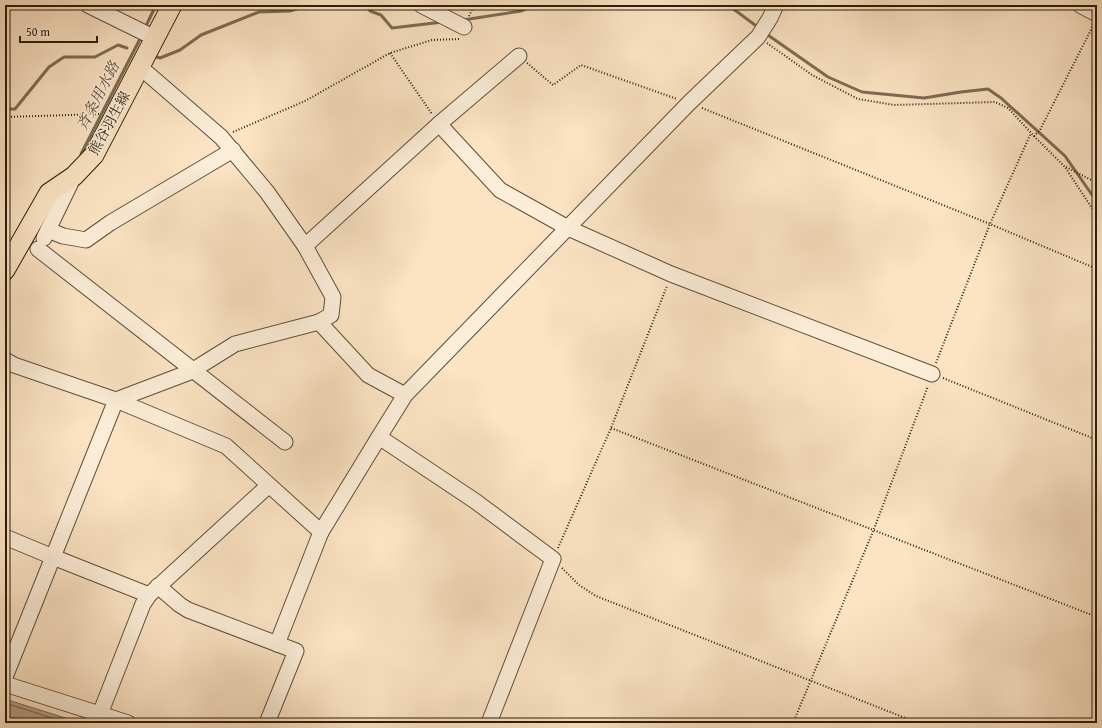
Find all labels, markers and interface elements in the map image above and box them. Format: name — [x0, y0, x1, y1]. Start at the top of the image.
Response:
scale bar — [20, 18, 97, 44]
text: 50 m — [26, 23, 50, 40]
water label: 斉条用水路 — [71, 57, 124, 134]
street label: 熊谷羽生線 — [83, 88, 135, 158]

